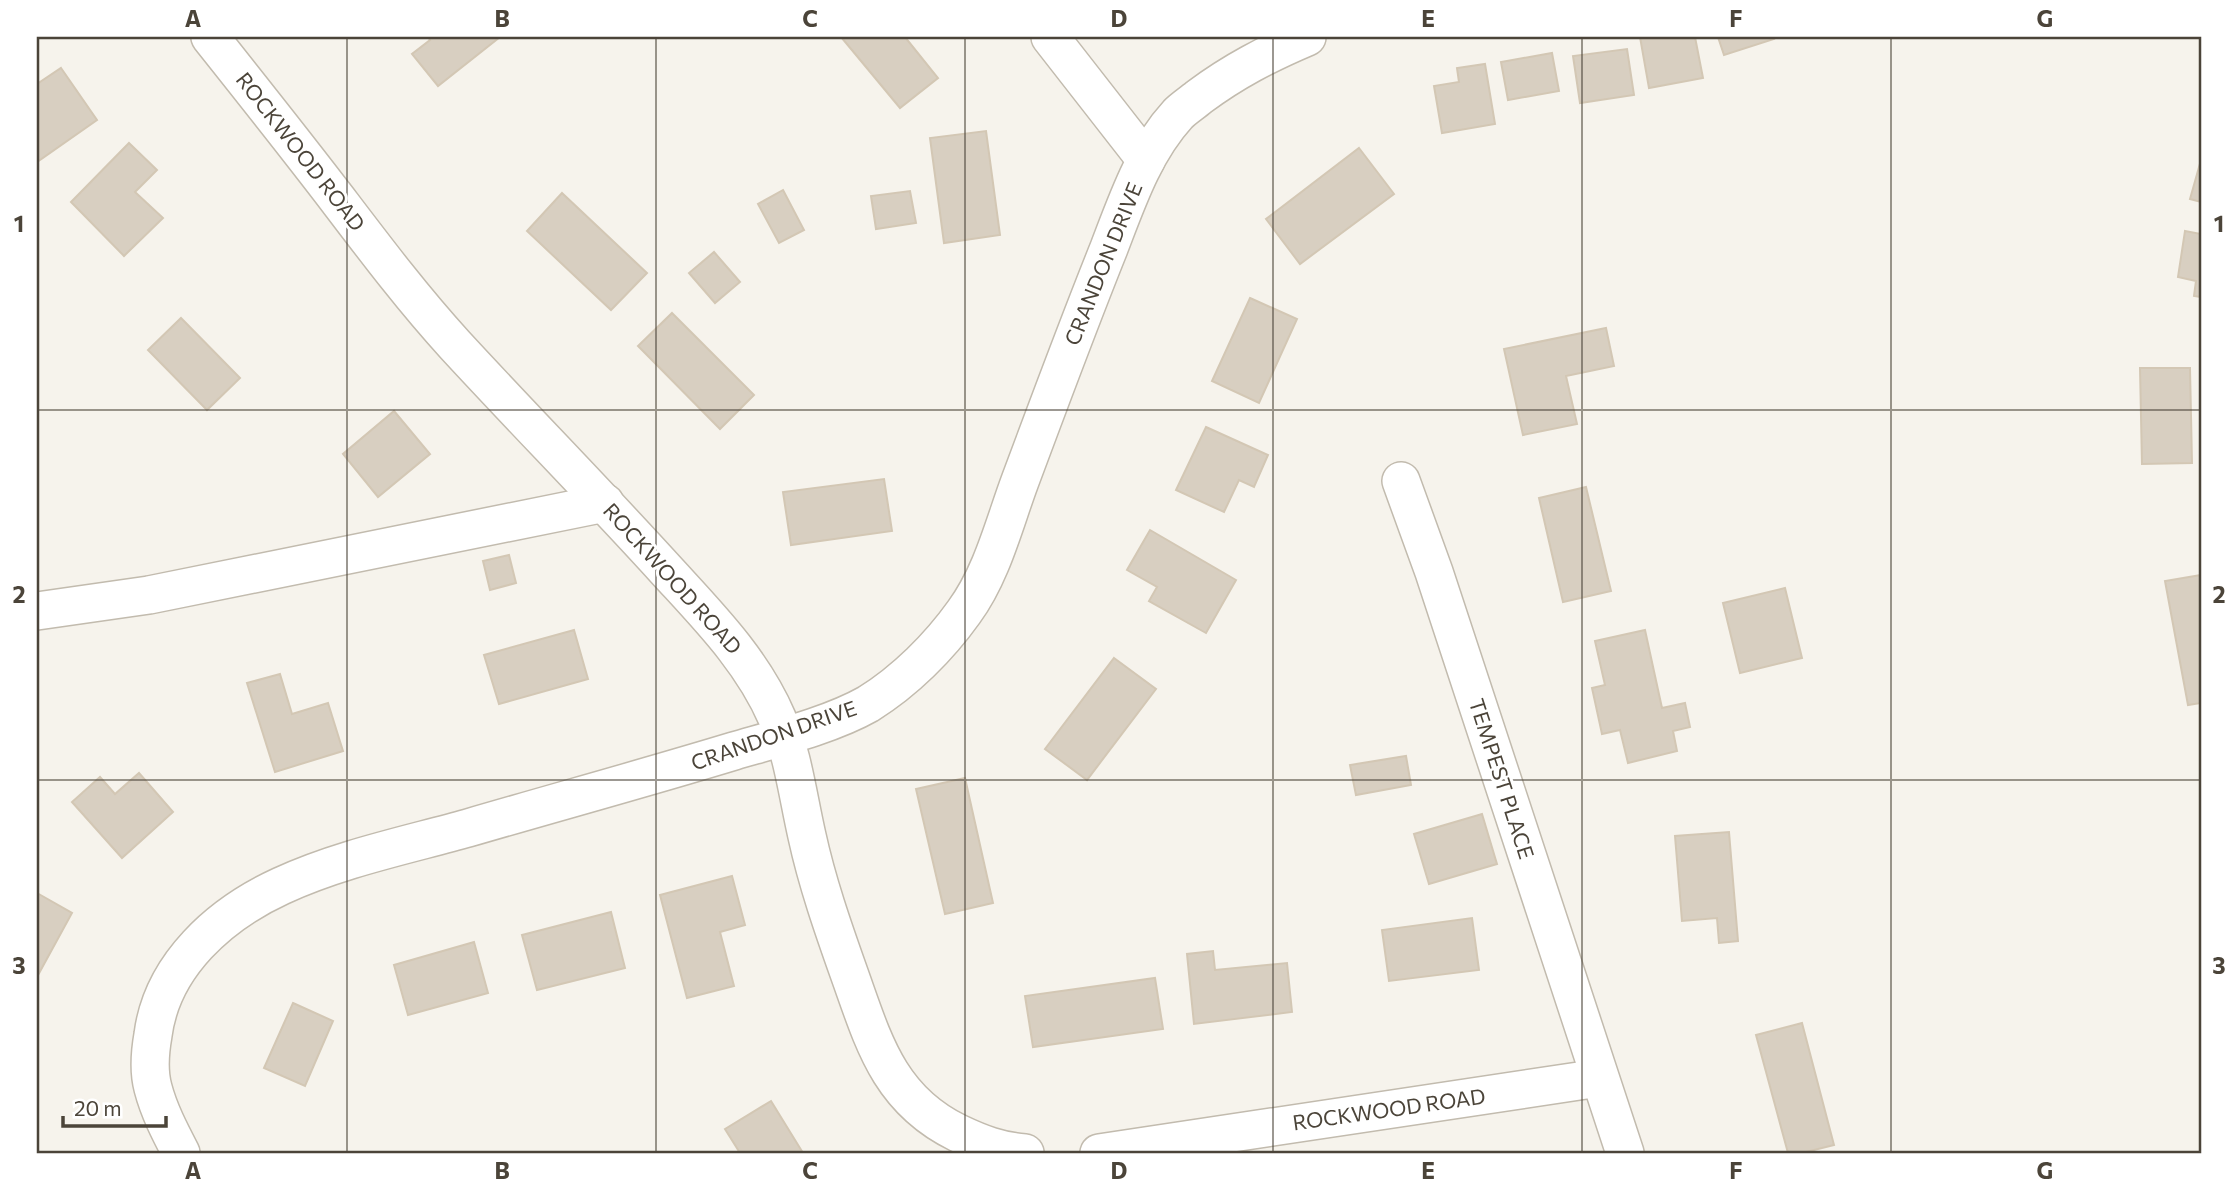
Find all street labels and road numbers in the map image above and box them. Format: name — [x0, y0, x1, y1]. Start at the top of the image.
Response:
street label: ROCKWOOD ROAD — [231, 67, 371, 235]
street label: CRANDON DRIVE — [1059, 178, 1147, 349]
street label: ROCKWOOD ROAD — [599, 497, 747, 659]
street label: CRANDON DRIVE — [687, 695, 860, 775]
street label: TEMPEST PLACE — [1465, 695, 1540, 862]
street label: ROCKWOOD ROAD — [1291, 1083, 1487, 1134]

